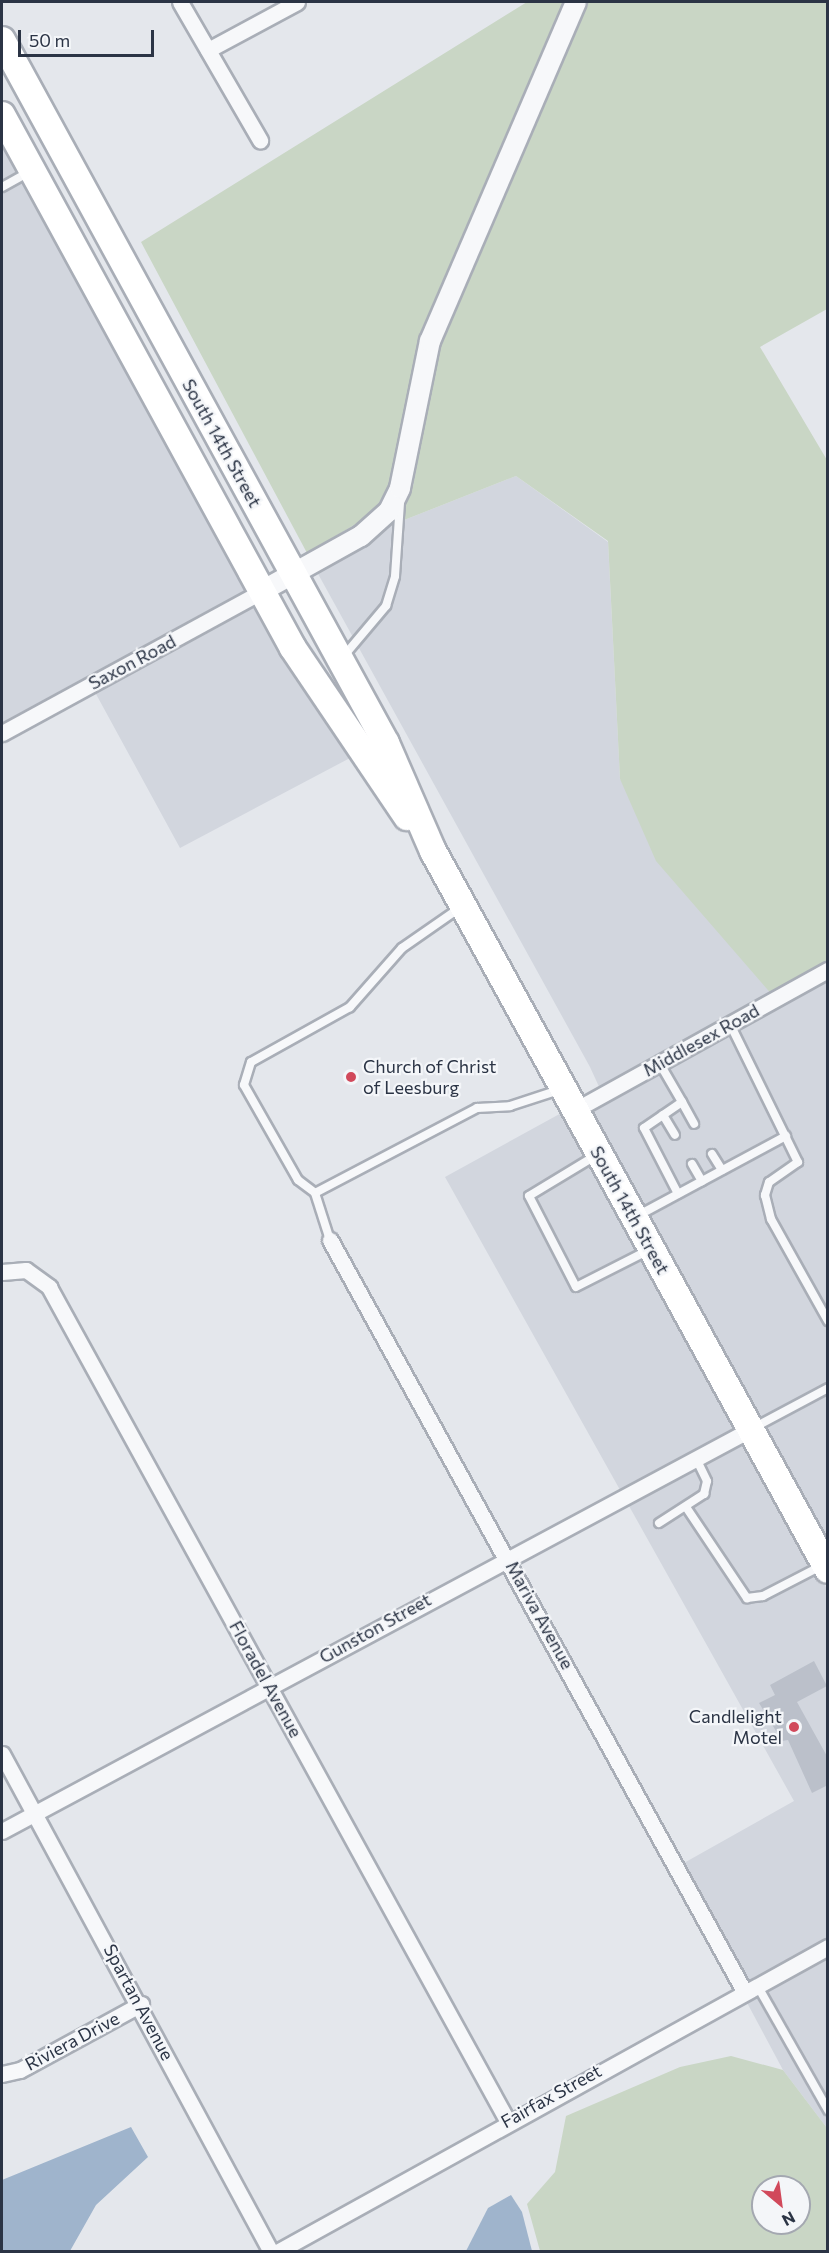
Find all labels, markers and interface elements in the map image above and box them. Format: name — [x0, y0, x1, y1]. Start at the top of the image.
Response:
scale bar — [21, 18, 158, 56]
text: 50 m — [29, 29, 70, 51]
street label: South 14th Street — [178, 375, 266, 511]
street label: Saxon Road — [85, 630, 179, 694]
street label: Middlesex Road — [639, 999, 763, 1081]
place label: Church of Christ of Leesburg — [363, 1056, 496, 1098]
marker: Church of Christ of Leesburg — [344, 1070, 358, 1084]
street label: South 14th Street — [586, 1142, 674, 1278]
street label: Mariva Avenue — [501, 1557, 579, 1673]
street label: Gunston Street — [315, 1588, 435, 1668]
street label: Floradel Avenue — [225, 1617, 307, 1741]
place label: Candlelight Motel — [689, 1706, 782, 1748]
marker: Candlelight Motel — [787, 1720, 801, 1734]
street label: Spartan Avenue — [99, 1940, 179, 2064]
street label: Riviera Drive — [21, 2007, 123, 2075]
street label: Fairfax Street — [497, 2060, 605, 2132]
north arrow — [751, 2175, 811, 2235]
text: N — [779, 2208, 799, 2231]

